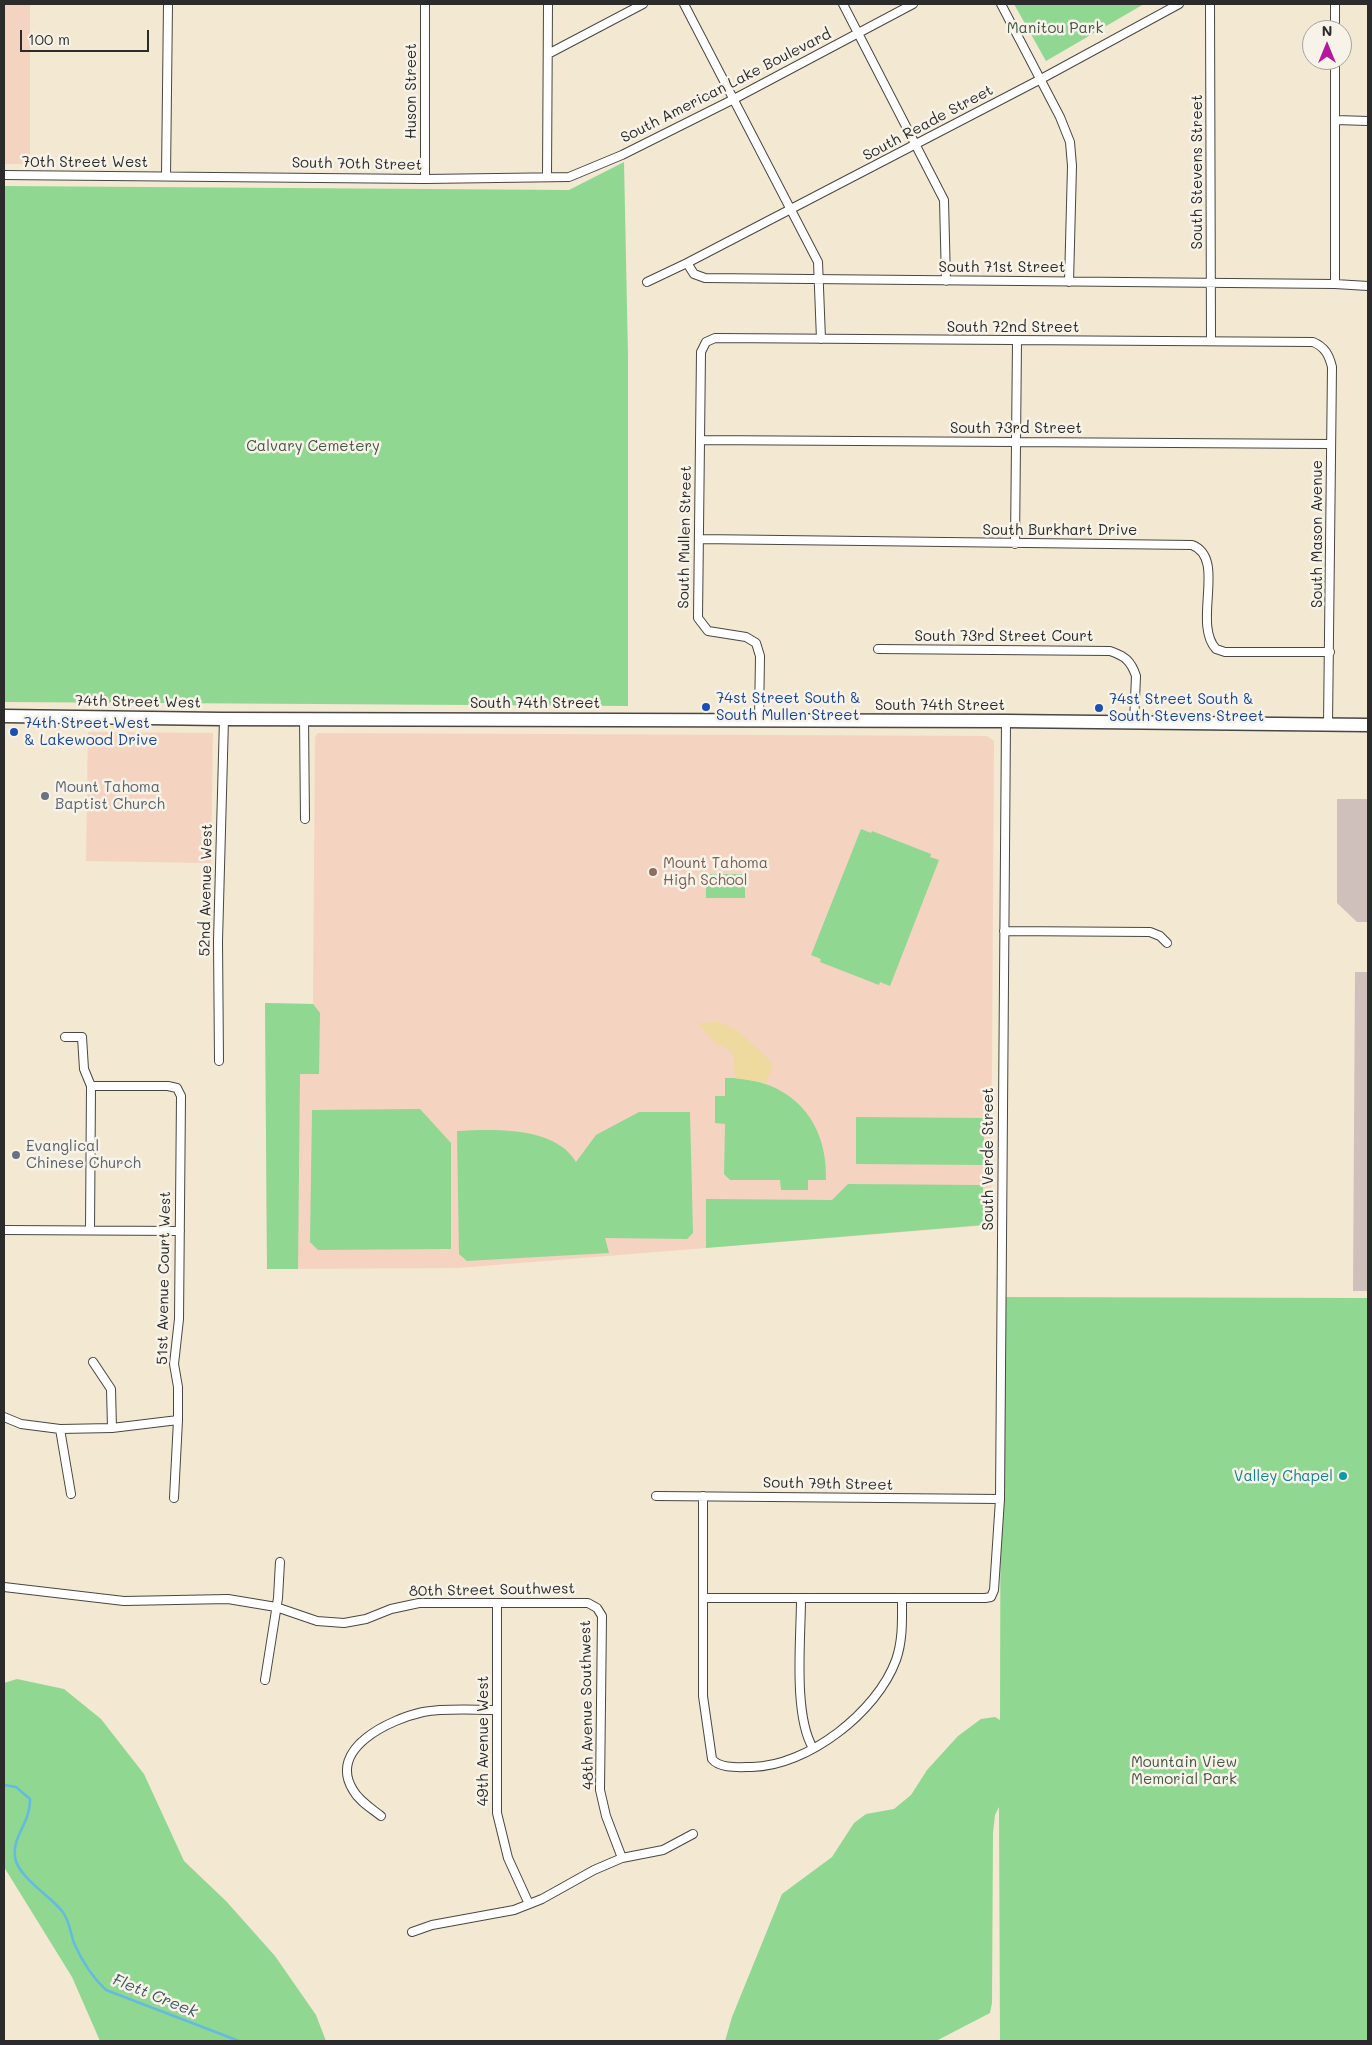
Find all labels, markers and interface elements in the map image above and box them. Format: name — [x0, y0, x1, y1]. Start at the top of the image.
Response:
park label: Manitou Park — [1007, 19, 1103, 37]
scale bar — [22, 20, 151, 52]
north arrow — [1302, 20, 1352, 70]
text: N — [1322, 21, 1332, 40]
street label: South American Lake Boulevard — [618, 25, 834, 147]
text: 100 m — [28, 29, 70, 49]
street label: Huson Street — [402, 43, 420, 139]
street label: South Reade Street — [860, 81, 996, 165]
street label: South Stevens Street — [1188, 94, 1206, 250]
street label: 70th Street West — [22, 153, 148, 171]
street label: South 70th Street — [292, 154, 422, 174]
street label: South 71st Street — [939, 258, 1065, 276]
street label: South 72nd Street — [947, 318, 1079, 336]
street label: South 73rd Street — [950, 419, 1082, 437]
park label: Calvary Cemetery — [246, 437, 380, 455]
street label: South Mason Avenue — [1308, 460, 1326, 608]
street label: South Mullen Street — [675, 465, 695, 609]
street label: South Burkhart Drive — [983, 521, 1137, 539]
street label: South 73rd Street Court — [915, 627, 1093, 645]
place label: 74st Street South & South Mullen Street — [716, 689, 861, 724]
place label: 74st Street South & South Stevens Street — [1109, 690, 1264, 725]
street label: 74th Street West — [75, 692, 201, 712]
street label: South 74th Street — [470, 694, 600, 712]
street label: South 74th Street — [875, 696, 1005, 714]
marker: 74st Street South & South Mullen Street — [700, 701, 712, 713]
marker: 74st Street South & South Stevens Street — [1093, 702, 1105, 714]
place label: 74th Street West & Lakewood Drive — [24, 714, 157, 749]
marker: 74th Street West & Lakewood Drive — [8, 726, 20, 738]
place label: Mount Tahoma Baptist Church — [55, 778, 165, 813]
marker: Mount Tahoma Baptist Church — [39, 790, 51, 802]
street label: 52nd Avenue West — [196, 823, 216, 957]
place label: Mount Tahoma High School — [663, 854, 768, 889]
marker: Mount Tahoma High School — [647, 866, 659, 878]
street label: South Verde Street — [979, 1087, 997, 1231]
place label: Evanglical Chinese Church — [26, 1137, 141, 1172]
marker: Evanglical Chinese Church — [10, 1149, 22, 1161]
street label: 51st Avenue Court West — [153, 1191, 175, 1365]
place label: Valley Chapel — [1234, 1467, 1333, 1485]
marker: Valley Chapel — [1337, 1470, 1349, 1482]
street label: South 79th Street — [763, 1474, 893, 1494]
street label: 80th Street Southwest — [409, 1580, 575, 1600]
street label: 48th Avenue Southwest — [577, 1620, 597, 1790]
street label: 49th Avenue West — [474, 1676, 492, 1806]
park label: Mountain View Memorial Park — [1131, 1753, 1237, 1788]
water label: Flett Creek — [110, 1970, 200, 2022]

